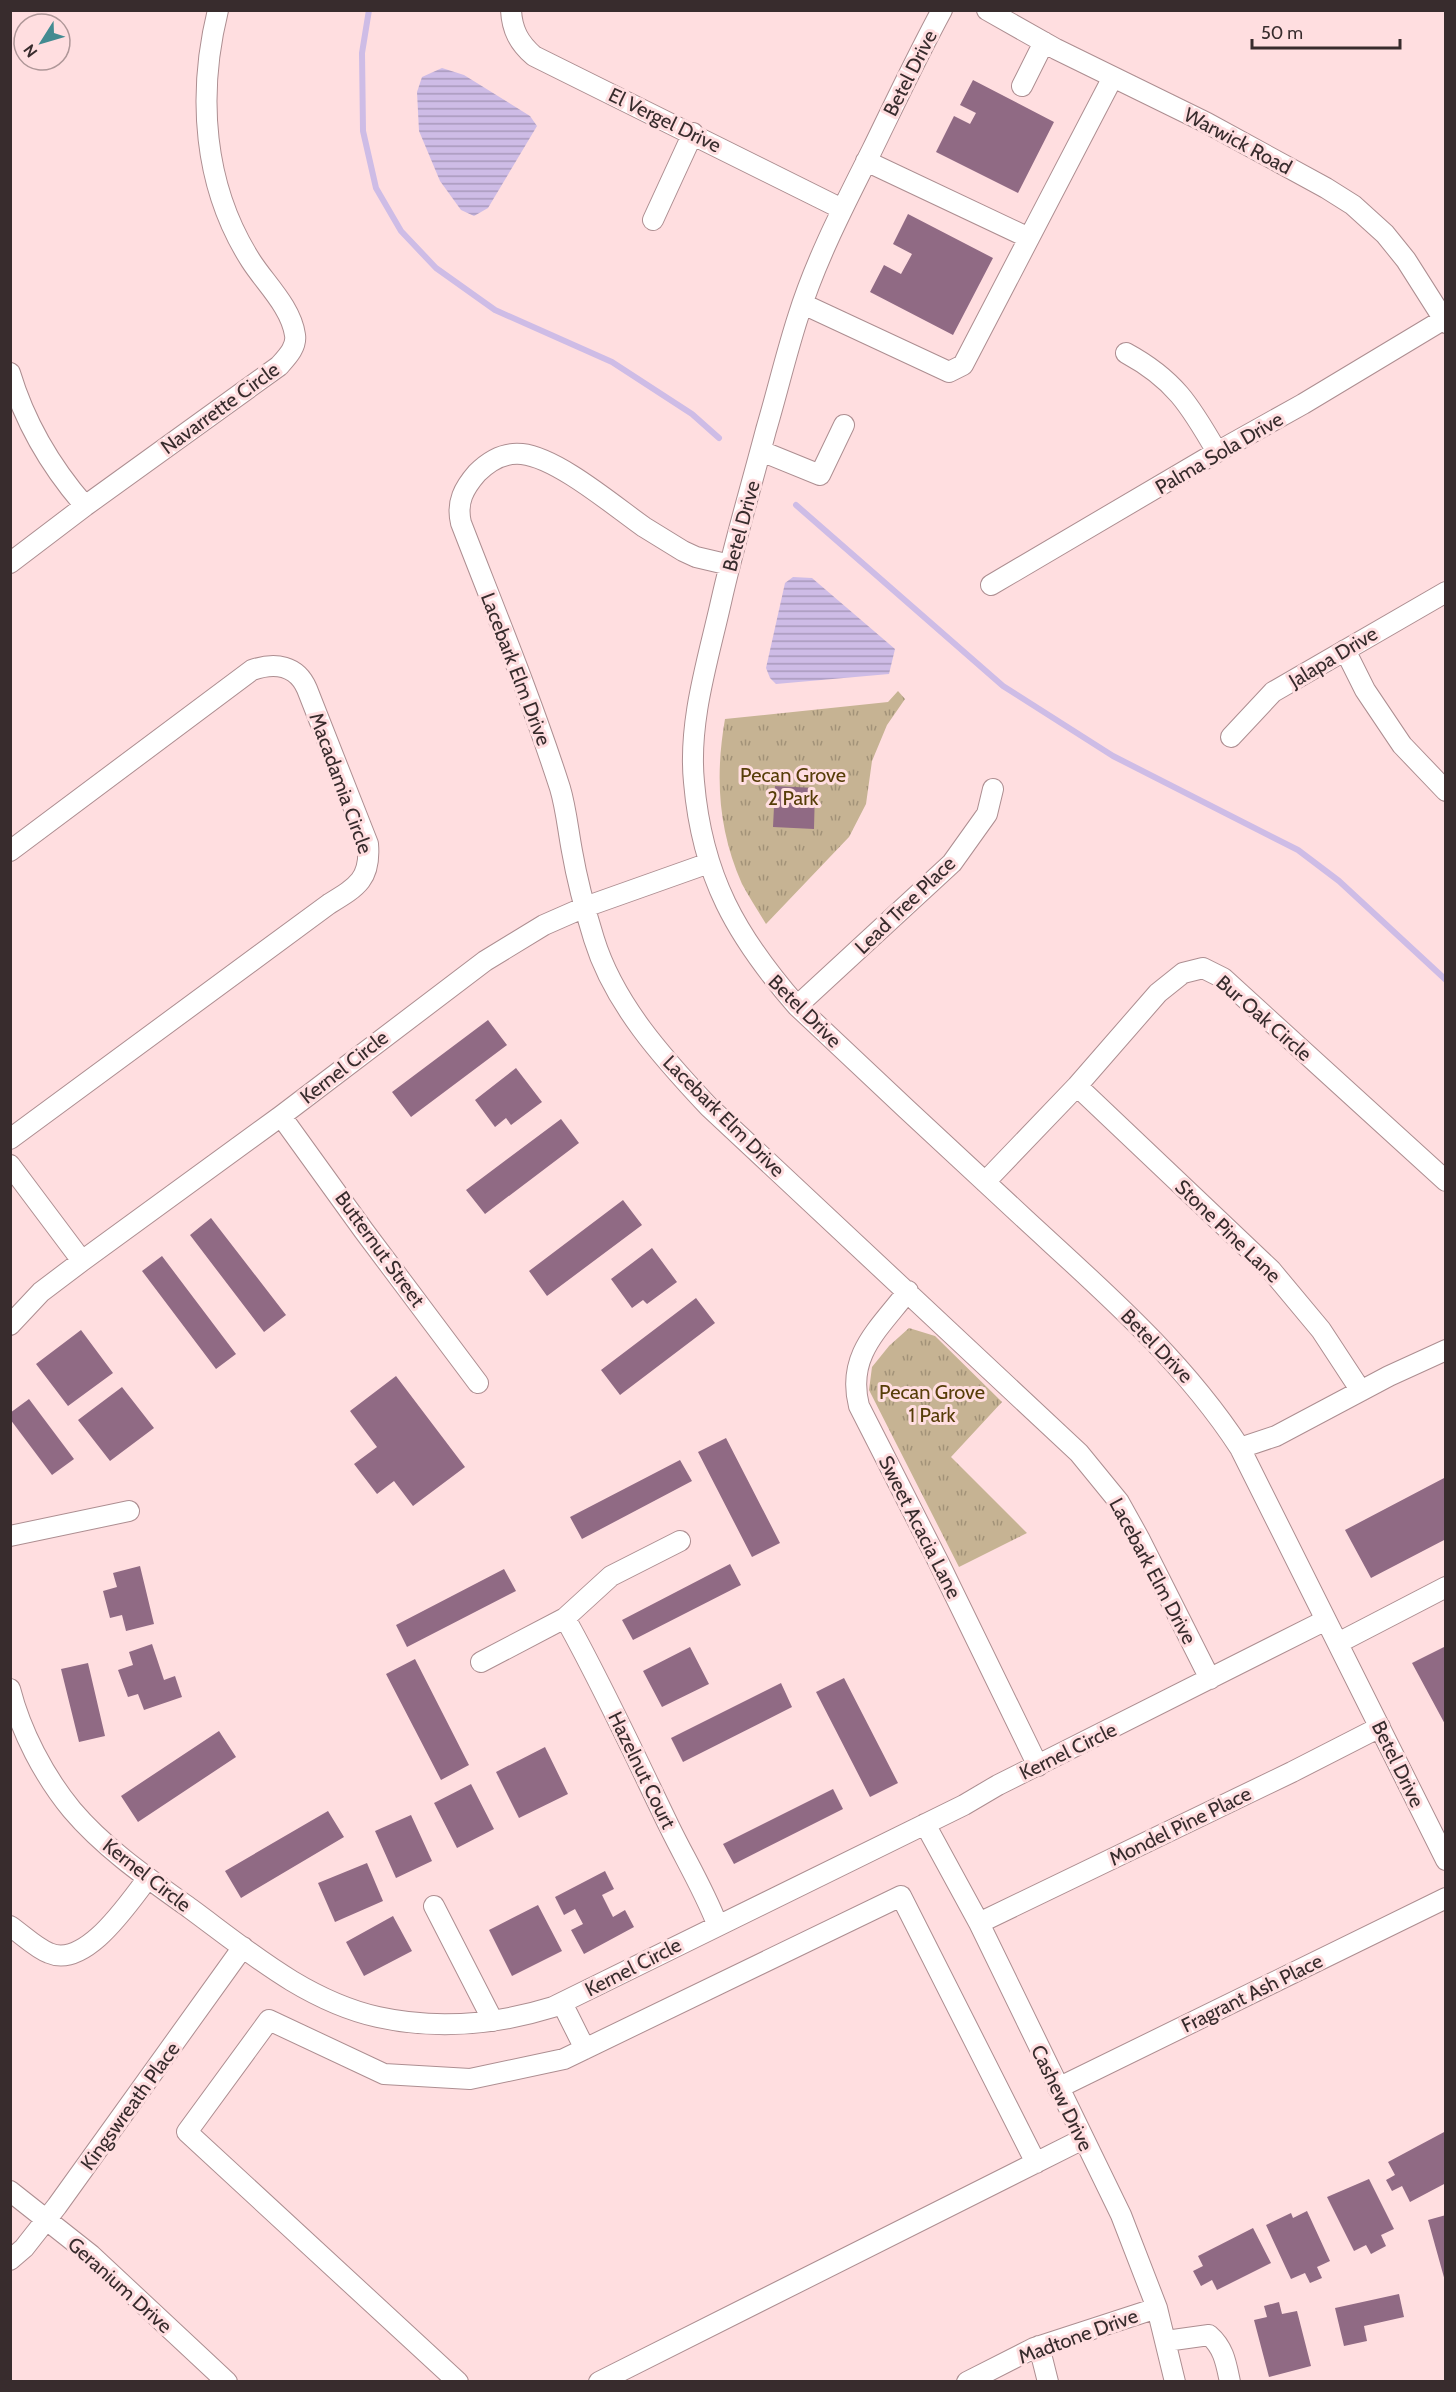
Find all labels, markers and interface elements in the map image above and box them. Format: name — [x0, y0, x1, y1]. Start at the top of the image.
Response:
north arrow — [12, 12, 72, 72]
scale bar — [1252, 12, 1400, 50]
text: 50 m — [1261, 22, 1303, 44]
street label: Betel Drive — [878, 26, 942, 120]
text: N — [19, 40, 41, 61]
street label: El Vergel Drive — [605, 82, 725, 158]
street label: Warwick Road — [1180, 103, 1296, 179]
street label: Navarrette Circle — [156, 357, 284, 459]
street label: Palma Sola Drive — [1151, 407, 1287, 499]
street label: Betel Drive — [717, 478, 765, 574]
street label: Lacebark Elm Drive — [476, 589, 556, 749]
street label: Jalapa Drive — [1284, 621, 1382, 693]
street label: Macadamia Circle — [304, 709, 378, 857]
park label: Pecan Grove 2 Park — [740, 763, 846, 810]
street label: Lead Tree Place — [850, 851, 960, 959]
street label: Betel Drive — [764, 970, 846, 1052]
street label: Bur Oak Circle — [1211, 970, 1317, 1066]
street label: Kernel Circle — [295, 1025, 393, 1109]
street label: Lacebark Elm Drive — [658, 1050, 790, 1182]
street label: Stone Pine Lane — [1170, 1175, 1286, 1287]
street label: Butternut Street — [330, 1187, 430, 1312]
street label: Betel Drive — [1116, 1304, 1198, 1388]
park label: Pecan Grove 1 Park — [879, 1380, 985, 1427]
street label: Sweet Acacia Lane — [874, 1452, 966, 1602]
street label: Lacebark Elm Drive — [1104, 1494, 1202, 1648]
street label: Hazelnut Court — [603, 1708, 681, 1833]
street label: Kernel Circle — [1016, 1717, 1120, 1785]
street label: Betel Drive — [1367, 1717, 1429, 1811]
street label: Mondel Pine Place — [1105, 1781, 1255, 1871]
street label: Kernel Circle — [98, 1833, 196, 1917]
street label: Kernel Circle — [581, 1932, 685, 2002]
street label: Fragrant Ash Place — [1177, 1948, 1327, 2038]
street label: Kingswreath Place — [75, 2037, 185, 2175]
street label: Cashew Drive — [1026, 2041, 1098, 2155]
street label: Geranium Drive — [63, 2232, 177, 2338]
street label: Madtone Drive — [1015, 2303, 1141, 2369]

